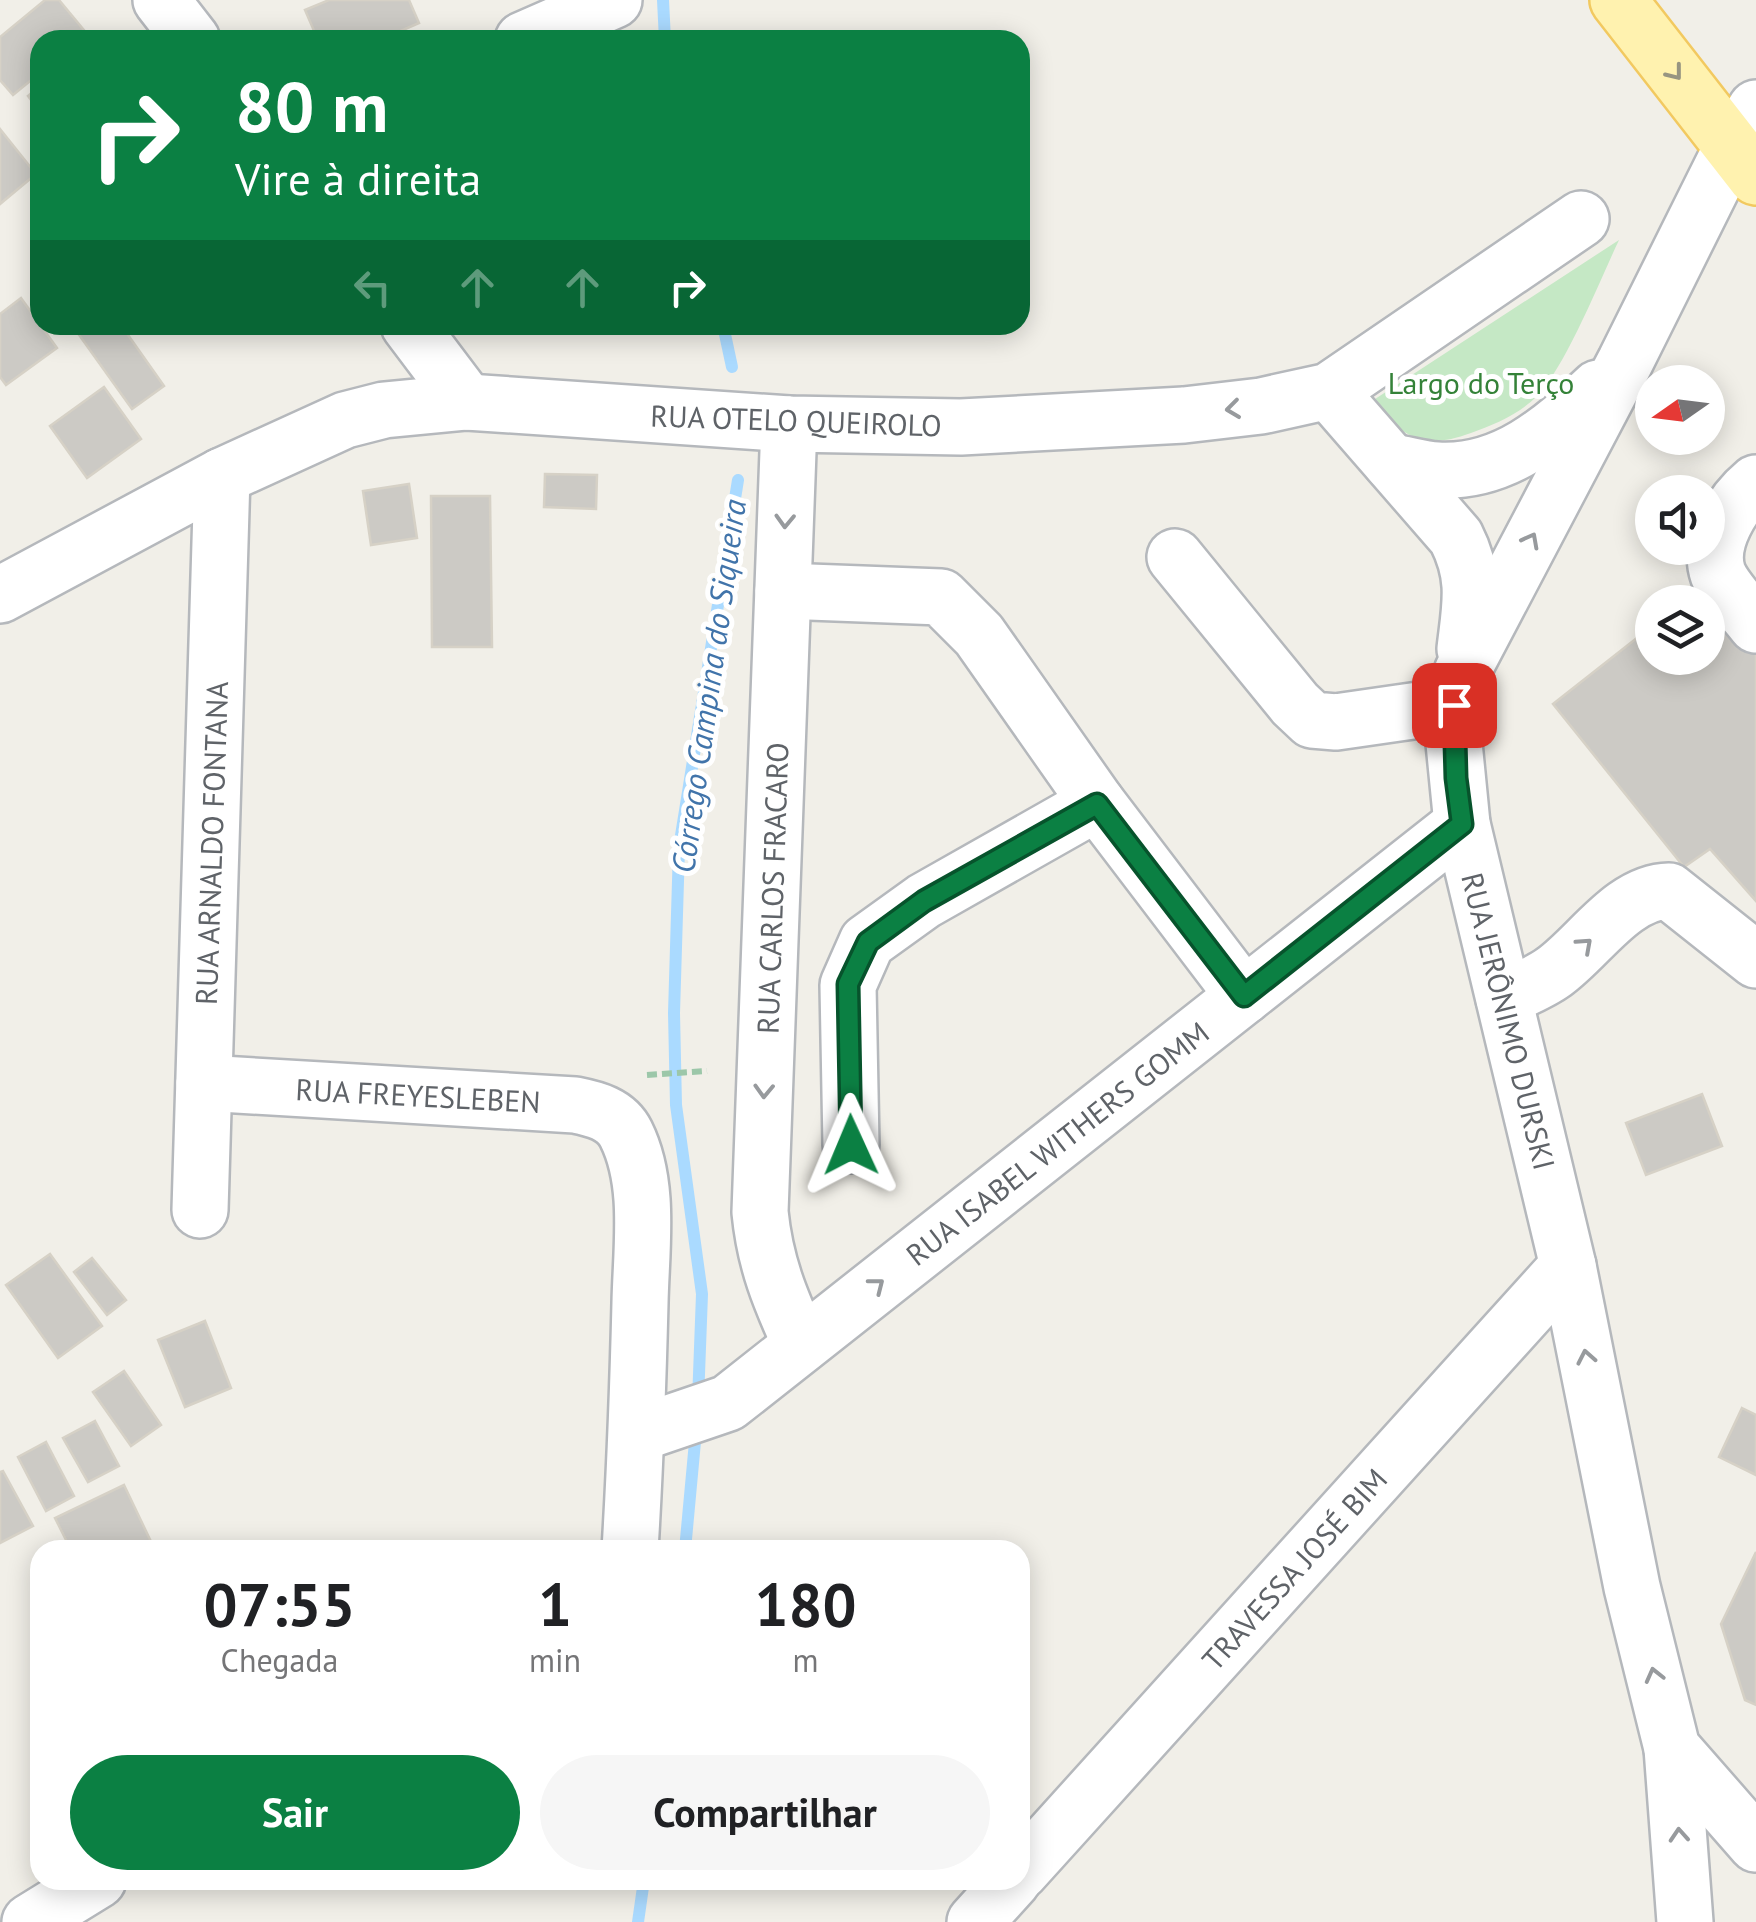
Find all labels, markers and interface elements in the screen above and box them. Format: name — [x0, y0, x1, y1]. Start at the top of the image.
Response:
text: 80 m — [235, 61, 388, 151]
one-way arrow — [1663, 62, 1681, 80]
icon: right — [70, 70, 200, 200]
text: Vire à direita — [235, 149, 481, 207]
icon: left — [345, 260, 400, 315]
icon: ahead — [450, 260, 505, 315]
icon: ahead — [555, 260, 610, 315]
icon: right — [660, 260, 715, 315]
park label: Largo do Terço — [1388, 363, 1574, 402]
north arrow — [1635, 365, 1725, 455]
map controls — [1635, 365, 1725, 675]
street label: RUA OTELO QUEIROLO — [650, 395, 942, 445]
one-way arrow — [1225, 398, 1242, 419]
button: sound — [1635, 475, 1725, 565]
water label: Córrego Campina do Siqueira — [661, 496, 755, 876]
one-way arrow — [775, 514, 796, 530]
one-way arrow — [1519, 533, 1538, 551]
button: layers — [1635, 585, 1725, 675]
pin — [1412, 663, 1497, 748]
icon: arrive — [1427, 678, 1482, 733]
street label: RUA ARNALDO FONTANA — [186, 680, 236, 1005]
street label: RUA CARLOS FRACARO — [747, 742, 797, 1034]
street label: RUA JERÔNIMO DURSKI — [1453, 868, 1565, 1174]
one-way arrow — [1573, 939, 1592, 957]
street label: RUA ISABEL WITHERS GOMM — [898, 1013, 1216, 1273]
street label: RUA FREYESLEBEN — [294, 1069, 542, 1121]
one-way arrow — [754, 1083, 775, 1099]
position arrow — [799, 1093, 903, 1197]
one-way arrow — [866, 1279, 884, 1297]
one-way arrow — [1577, 1349, 1598, 1366]
street label: TRAVESSA JOSÉ BIM — [1193, 1460, 1395, 1678]
text: 07:55 — [203, 1565, 356, 1643]
text: 1 — [538, 1565, 572, 1643]
text: 180 — [755, 1565, 857, 1643]
text: Chegada — [221, 1639, 338, 1681]
text: min — [529, 1639, 581, 1681]
text: m — [793, 1639, 819, 1681]
one-way arrow — [1645, 1667, 1666, 1684]
button: Sair — [70, 1755, 520, 1870]
button: Compartilhar — [540, 1755, 990, 1870]
one-way arrow — [1668, 1826, 1690, 1842]

